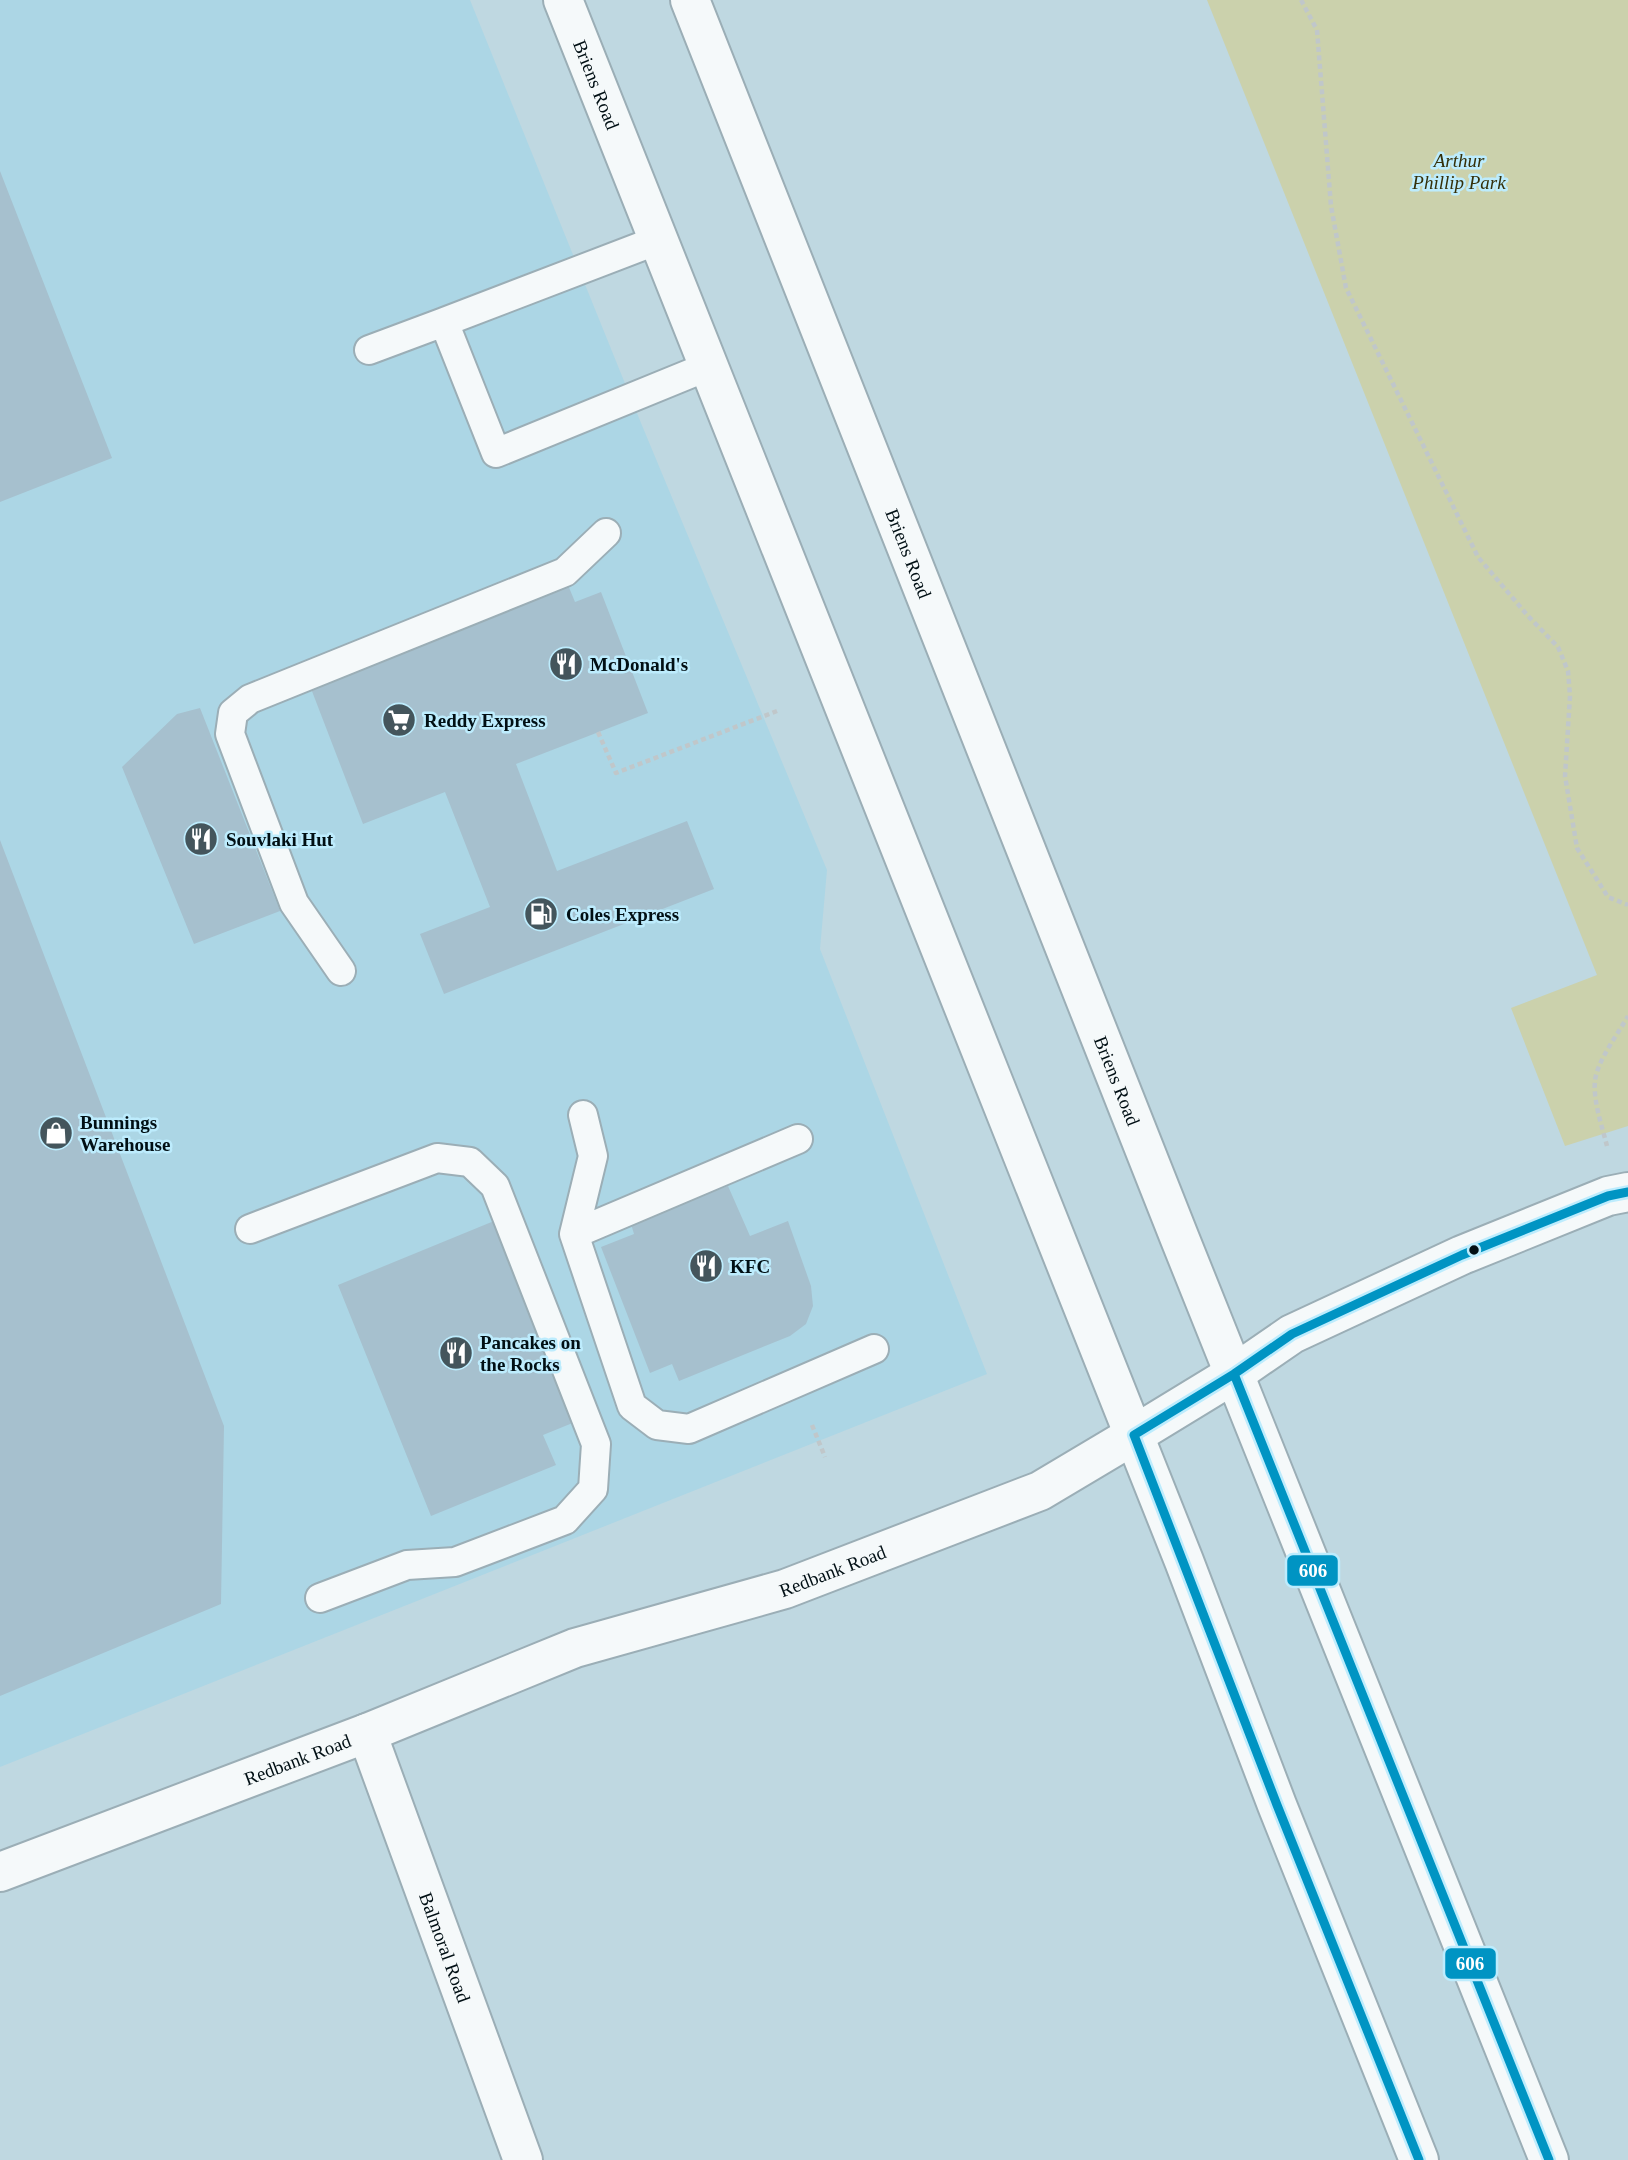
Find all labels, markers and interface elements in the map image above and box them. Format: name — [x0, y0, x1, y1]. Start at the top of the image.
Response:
street label: Briens Road — [569, 37, 624, 133]
park label: Arthur Phillip Park — [1411, 150, 1506, 193]
street label: Briens Road — [882, 505, 936, 602]
restaurant icon: McDonald's — [547, 645, 585, 683]
place label: McDonald's — [590, 654, 688, 675]
supermarket icon: Reddy Express — [380, 701, 418, 739]
place label: Reddy Express — [424, 710, 546, 731]
restaurant icon: Souvlaki Hut — [182, 820, 220, 858]
place label: Souvlaki Hut — [226, 829, 334, 850]
fuel station icon: Coles Express — [522, 895, 560, 933]
place label: Coles Express — [566, 904, 679, 925]
street label: Briens Road — [1090, 1033, 1145, 1129]
place label: Bunnings Warehouse — [80, 1112, 170, 1155]
shop icon: Bunnings Warehouse — [37, 1114, 75, 1152]
unlabelled marker — [1467, 1243, 1481, 1257]
restaurant icon: KFC — [687, 1247, 725, 1285]
place label: KFC — [730, 1256, 770, 1277]
place label: Pancakes on the Rocks — [480, 1332, 581, 1375]
restaurant icon: Pancakes on the Rocks — [437, 1334, 475, 1372]
street label: Redbank Road — [776, 1541, 889, 1601]
line badge: 606 — [1286, 1554, 1339, 1587]
text: 606 — [1299, 1560, 1327, 1581]
street label: Redbank Road — [241, 1729, 354, 1789]
street label: Balmoral Road — [416, 1889, 475, 2006]
line badge: 606 — [1444, 1947, 1497, 1980]
text: 606 — [1456, 1953, 1484, 1974]

